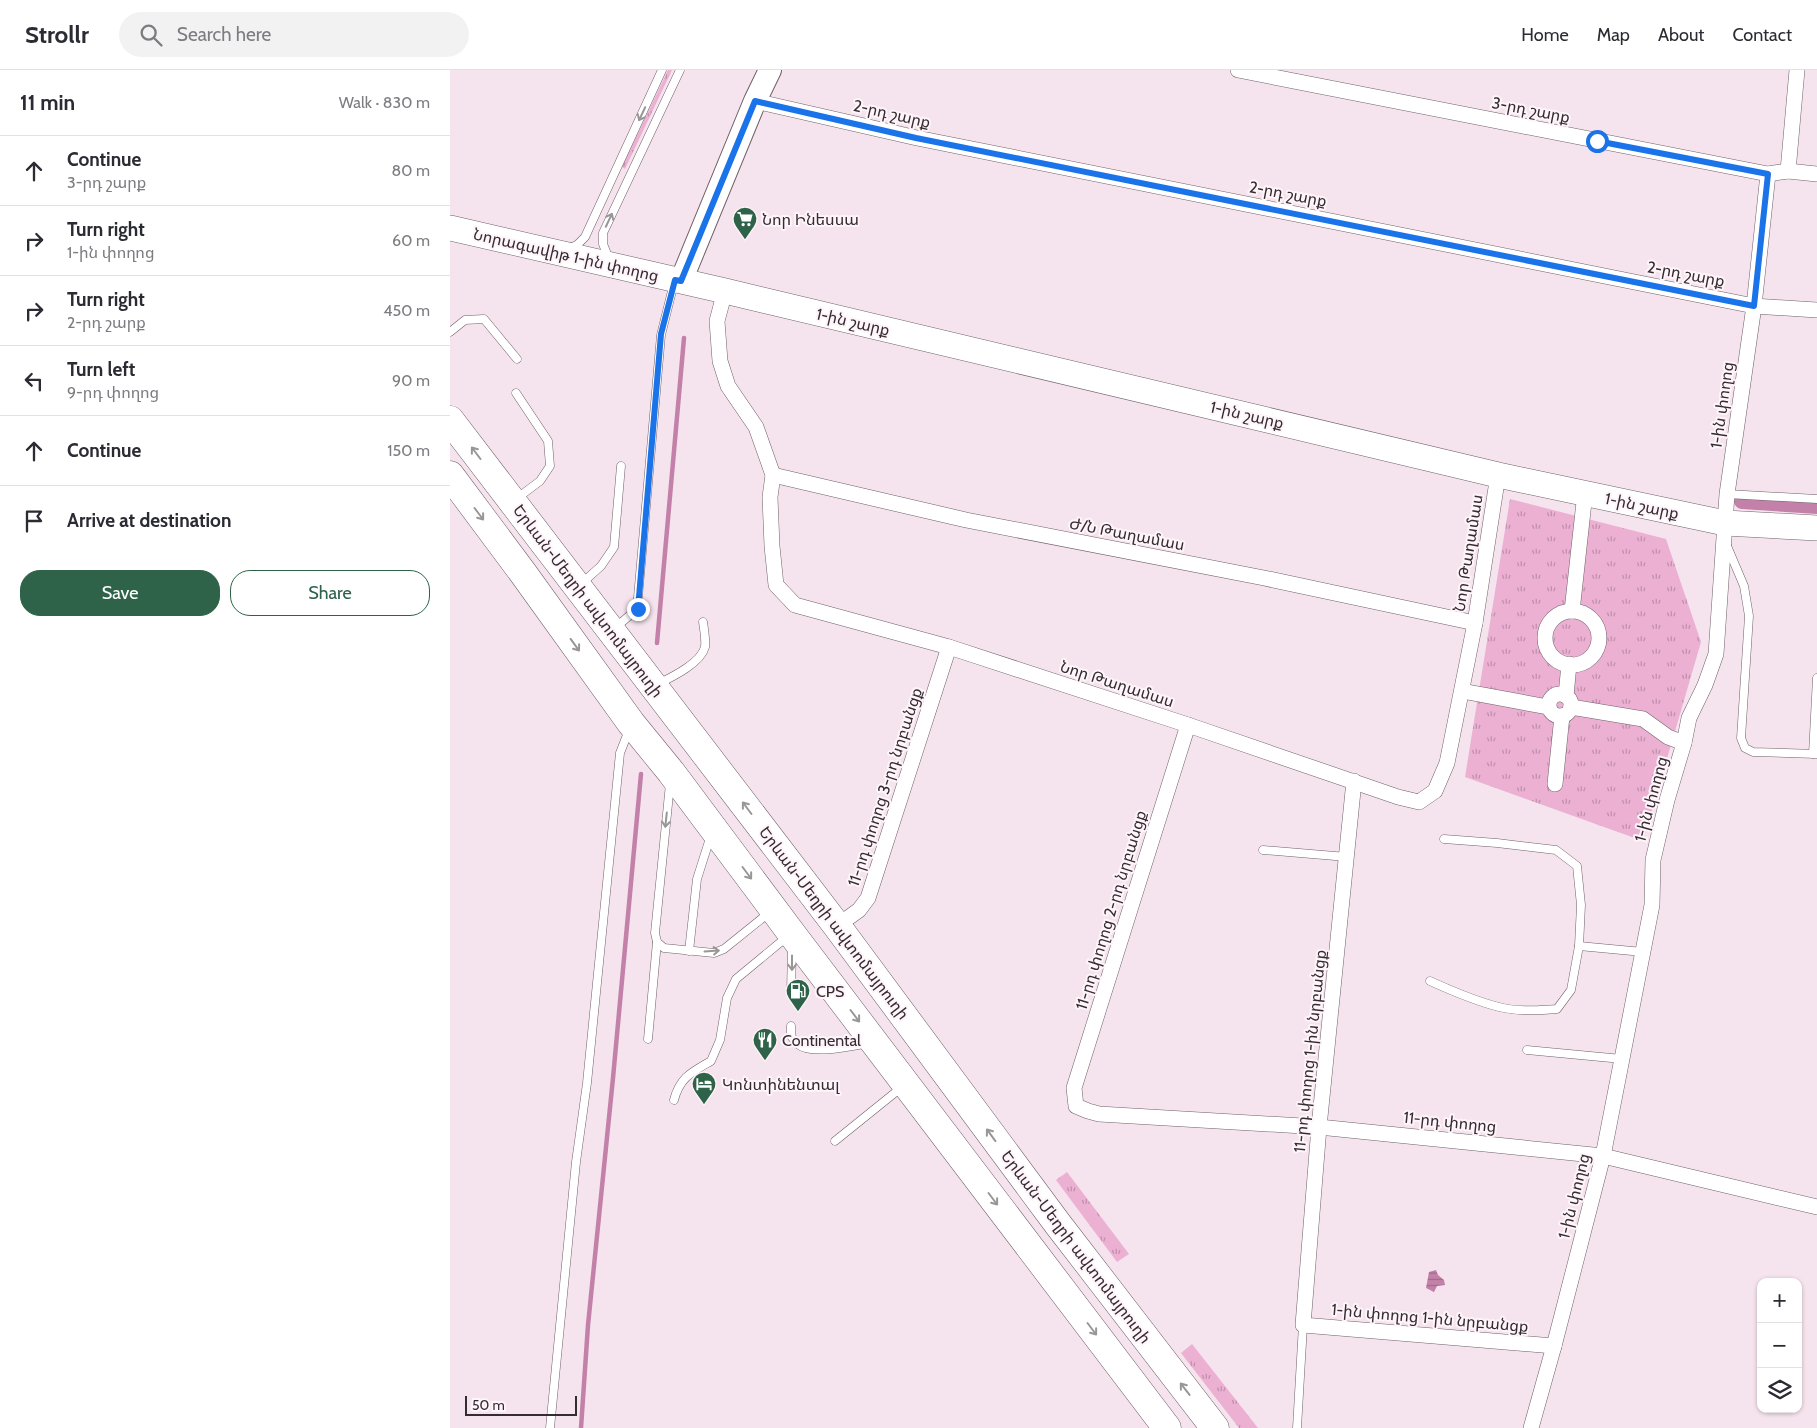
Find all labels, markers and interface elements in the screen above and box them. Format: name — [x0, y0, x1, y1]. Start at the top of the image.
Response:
search box — [119, 12, 469, 57]
text: Strollr — [25, 20, 89, 49]
icon: search — [137, 21, 165, 49]
text: Search here — [177, 23, 271, 46]
text: Home — [1521, 24, 1569, 46]
text: Map — [1597, 24, 1630, 46]
text: About — [1658, 24, 1704, 46]
text: Contact — [1732, 24, 1792, 46]
text: 11 min — [20, 90, 75, 115]
text: Walk · 830 m — [339, 93, 430, 112]
street label: 3-րդ շարք — [1490, 93, 1572, 127]
street label: 2-րդ շարք — [851, 96, 933, 132]
one-way arrow — [636, 106, 646, 121]
route start — [1586, 130, 1609, 153]
text: Continue — [67, 148, 141, 171]
icon: ahead — [20, 157, 48, 185]
text: 80 m — [392, 161, 430, 180]
text: 3-րդ շարք — [67, 173, 146, 192]
street label: 2-րդ շարք — [1248, 177, 1328, 211]
supermarket icon: Նոր Ինեսսա — [732, 206, 758, 240]
place label: Նոր Ինեսսա — [762, 210, 859, 229]
one-way arrow — [605, 213, 614, 228]
text: Turn right — [67, 218, 145, 241]
street label: Նորագավիթ 1-ին փողոց — [471, 224, 661, 286]
icon: right — [20, 227, 48, 255]
text: 60 m — [392, 231, 430, 250]
text: 1-ին փողոց — [67, 243, 155, 262]
street label: 2-րդ շարք — [1646, 257, 1726, 291]
text: Turn right — [67, 288, 145, 311]
icon: right — [20, 297, 48, 325]
text: 450 m — [383, 301, 430, 320]
street label: 1-ին շարք — [814, 304, 892, 340]
text: 2-րդ շարք — [67, 313, 146, 332]
text: Turn left — [67, 358, 135, 381]
street label: 1-ին փողոց — [1707, 360, 1737, 450]
icon: left — [20, 367, 48, 395]
text: 90 m — [392, 371, 430, 390]
text: 9-րդ փողոց — [67, 383, 159, 402]
street label: 1-ին շարք — [1208, 397, 1286, 433]
icon: ahead — [20, 437, 48, 465]
text: Continue — [67, 439, 141, 462]
text: 150 m — [387, 441, 430, 460]
one-way arrow — [471, 446, 481, 460]
street label: 1-ին շարք — [1603, 489, 1681, 523]
street label: Նոր Թաղամաս — [1449, 493, 1487, 613]
street label: Երևան-Մեղրի ավտոմայրուղի — [509, 501, 667, 701]
icon: arrive — [20, 507, 48, 535]
one-way arrow — [474, 507, 485, 520]
text: Arrive at destination — [67, 509, 231, 532]
street label: Ժ/Ն Թաղամաս — [1068, 514, 1186, 554]
button: Save — [20, 570, 220, 616]
button: Share — [230, 570, 430, 616]
route end — [627, 598, 650, 621]
one-way arrow — [570, 638, 581, 651]
street label: Նոր Թաղամաս — [1058, 657, 1176, 711]
street label: 11-րդ փողոց 3-րդ նրբանցք — [844, 685, 926, 889]
street label: 1-ին փողոց — [1630, 754, 1672, 844]
one-way arrow — [742, 802, 753, 815]
street label: 11-րդ փողոց 2-րդ նրբանցք — [1072, 808, 1150, 1012]
one-way arrow — [662, 812, 671, 828]
street label: Երևան-Մեղրի ավտոմայրուղի — [755, 823, 913, 1023]
one-way arrow — [741, 866, 752, 879]
one-way arrow — [703, 947, 719, 956]
street label: 11-րդ փողոց 1-ին նրբանցք — [1290, 949, 1330, 1153]
one-way arrow — [787, 955, 797, 971]
fuel station icon: CPS — [785, 978, 811, 1012]
place label: CPS — [816, 982, 844, 1001]
one-way arrow — [850, 1009, 860, 1023]
restaurant icon: Continental — [752, 1027, 778, 1061]
place label: Continental — [782, 1031, 861, 1050]
hotel icon: Կոնտինենտալ — [691, 1071, 717, 1105]
place label: Կոնտինենտալ — [722, 1075, 840, 1094]
street label: 11-րդ փողոց — [1403, 1108, 1497, 1136]
one-way arrow — [986, 1129, 997, 1142]
street label: Երևան-Մեղրի ավտոմայրուղի — [997, 1147, 1155, 1347]
street label: 1-ին փողոց — [1554, 1151, 1594, 1241]
one-way arrow — [988, 1192, 999, 1205]
map controls — [1757, 1278, 1802, 1413]
button: + — [1757, 1278, 1802, 1323]
street label: 1-ին փողոց 1-ին նրբանցք — [1331, 1300, 1529, 1336]
one-way arrow — [1086, 1322, 1097, 1335]
button: − — [1757, 1323, 1802, 1368]
button: layers — [1757, 1368, 1802, 1413]
one-way arrow — [1180, 1382, 1190, 1396]
scale bar — [465, 1393, 578, 1416]
text: 50 m — [472, 1396, 505, 1414]

